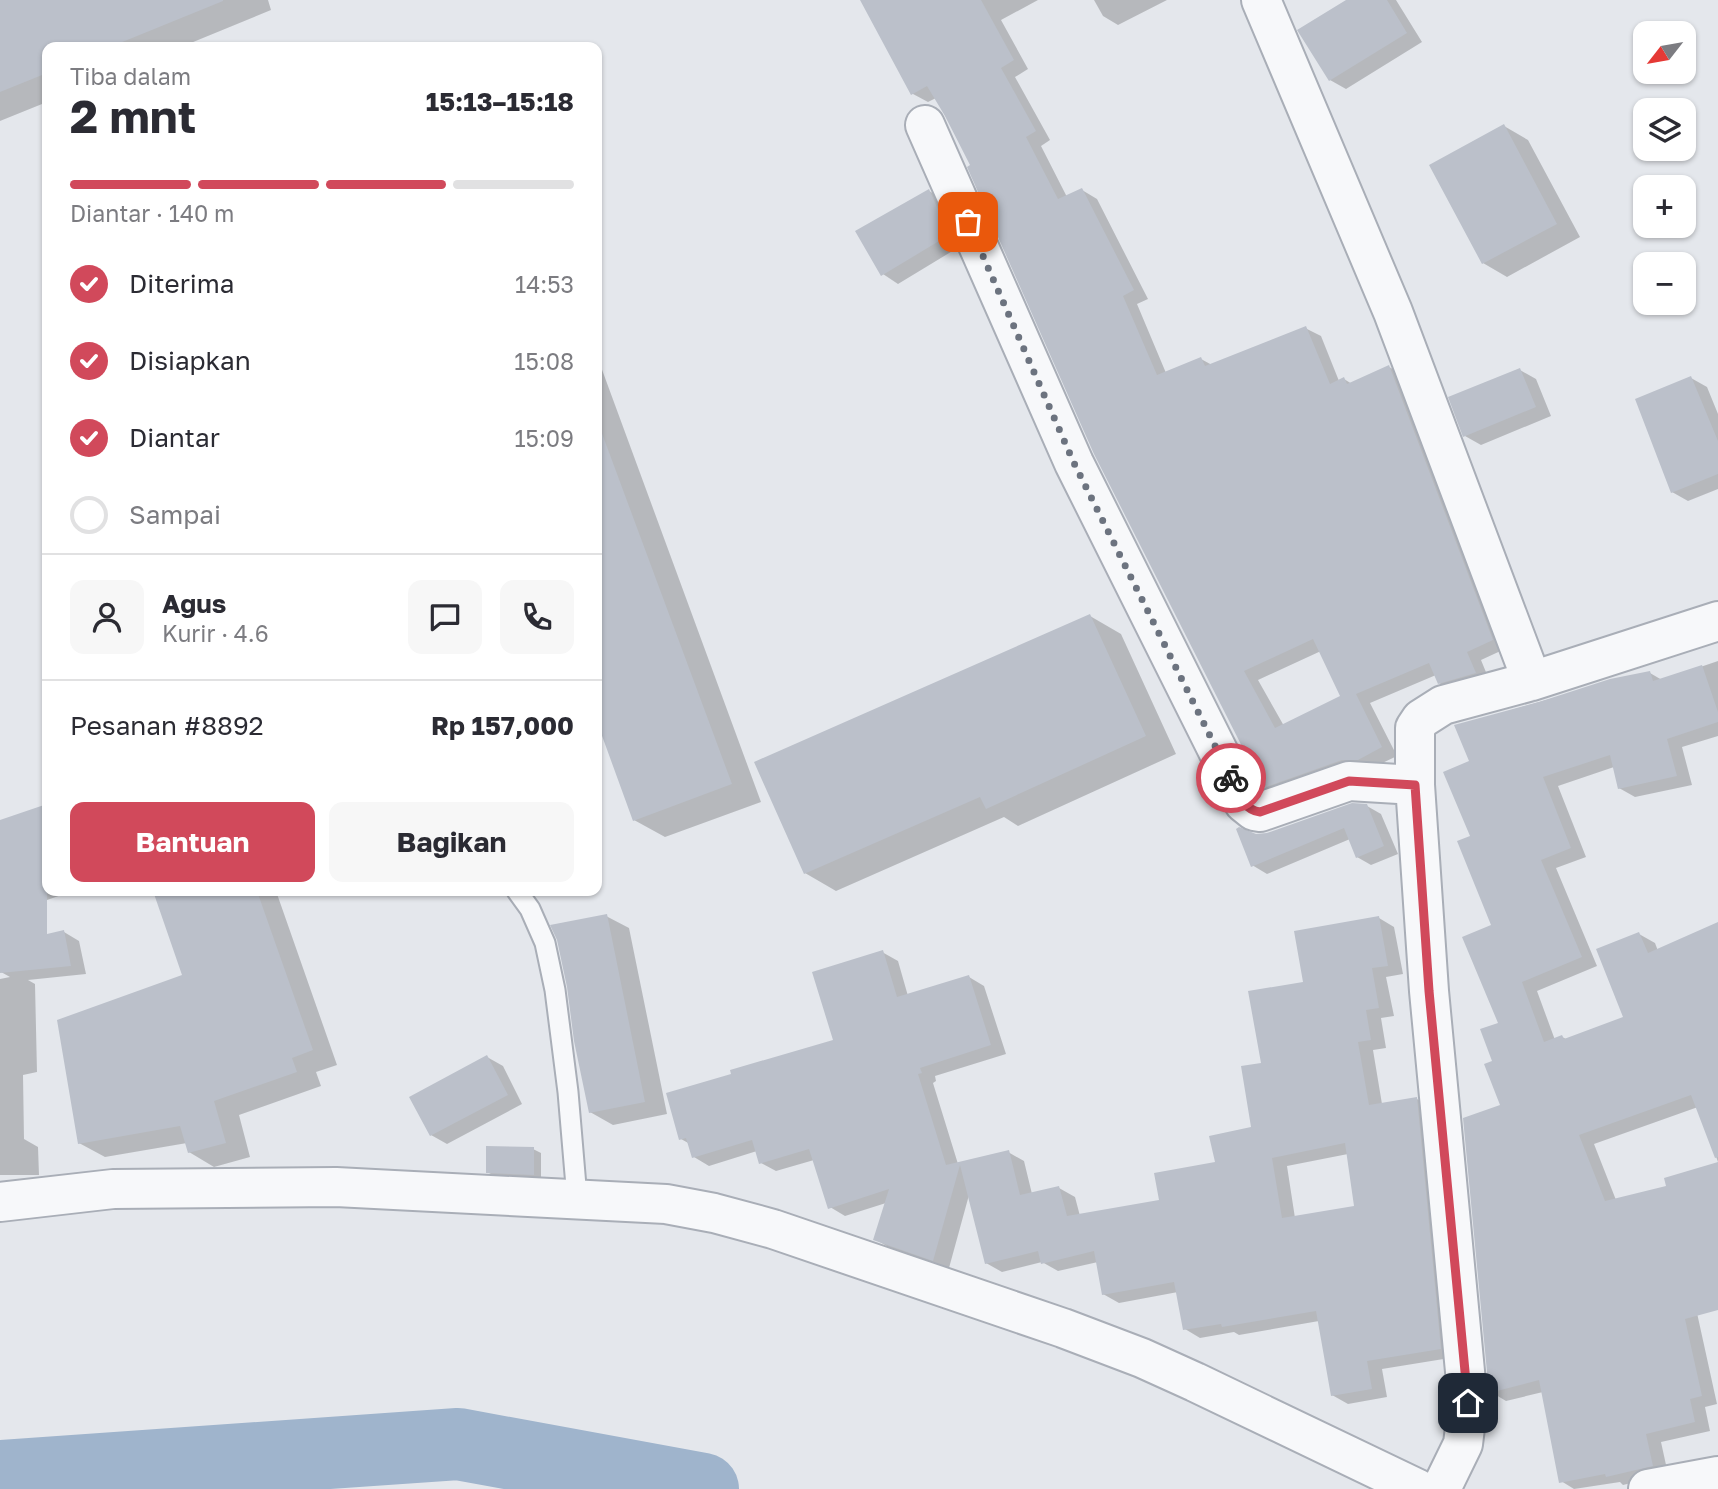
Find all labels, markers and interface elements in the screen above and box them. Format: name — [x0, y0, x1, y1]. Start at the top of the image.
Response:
north arrow — [1633, 21, 1696, 84]
map controls — [1633, 21, 1696, 315]
text: Tiba dalam — [70, 62, 191, 90]
text: 15:13–15:18 — [426, 86, 574, 117]
text: 2 mnt — [70, 88, 196, 143]
button: layers — [1633, 98, 1696, 161]
button: + — [1633, 175, 1696, 238]
pin — [938, 192, 998, 252]
text: Diantar · 140 m — [70, 199, 234, 227]
icon: bag — [949, 203, 987, 241]
button: − — [1633, 252, 1696, 315]
icon: check — [70, 265, 108, 303]
text: Diterima — [129, 268, 234, 299]
text: 14:53 — [515, 270, 574, 298]
icon: check — [70, 342, 108, 380]
text: Disiapkan — [129, 345, 251, 376]
text: 15:08 — [514, 347, 574, 375]
icon: check — [70, 419, 108, 457]
text: Diantar — [129, 422, 220, 453]
text: 15:09 — [514, 424, 574, 452]
text: Sampai — [129, 499, 221, 530]
button: person — [70, 580, 144, 654]
button: chat — [408, 580, 482, 654]
button: phone — [500, 580, 574, 654]
text: Agus — [162, 588, 226, 619]
text: Kurir · 4.6 — [162, 619, 269, 647]
text: Pesanan #8892 — [70, 710, 264, 741]
text: Rp 157,000 — [431, 710, 574, 741]
courier — [1196, 743, 1266, 813]
icon: bike — [1212, 759, 1250, 797]
button: Bantuan — [70, 802, 315, 882]
button: Bagikan — [329, 802, 574, 882]
pin — [1438, 1373, 1498, 1433]
icon: home — [1449, 1384, 1487, 1422]

